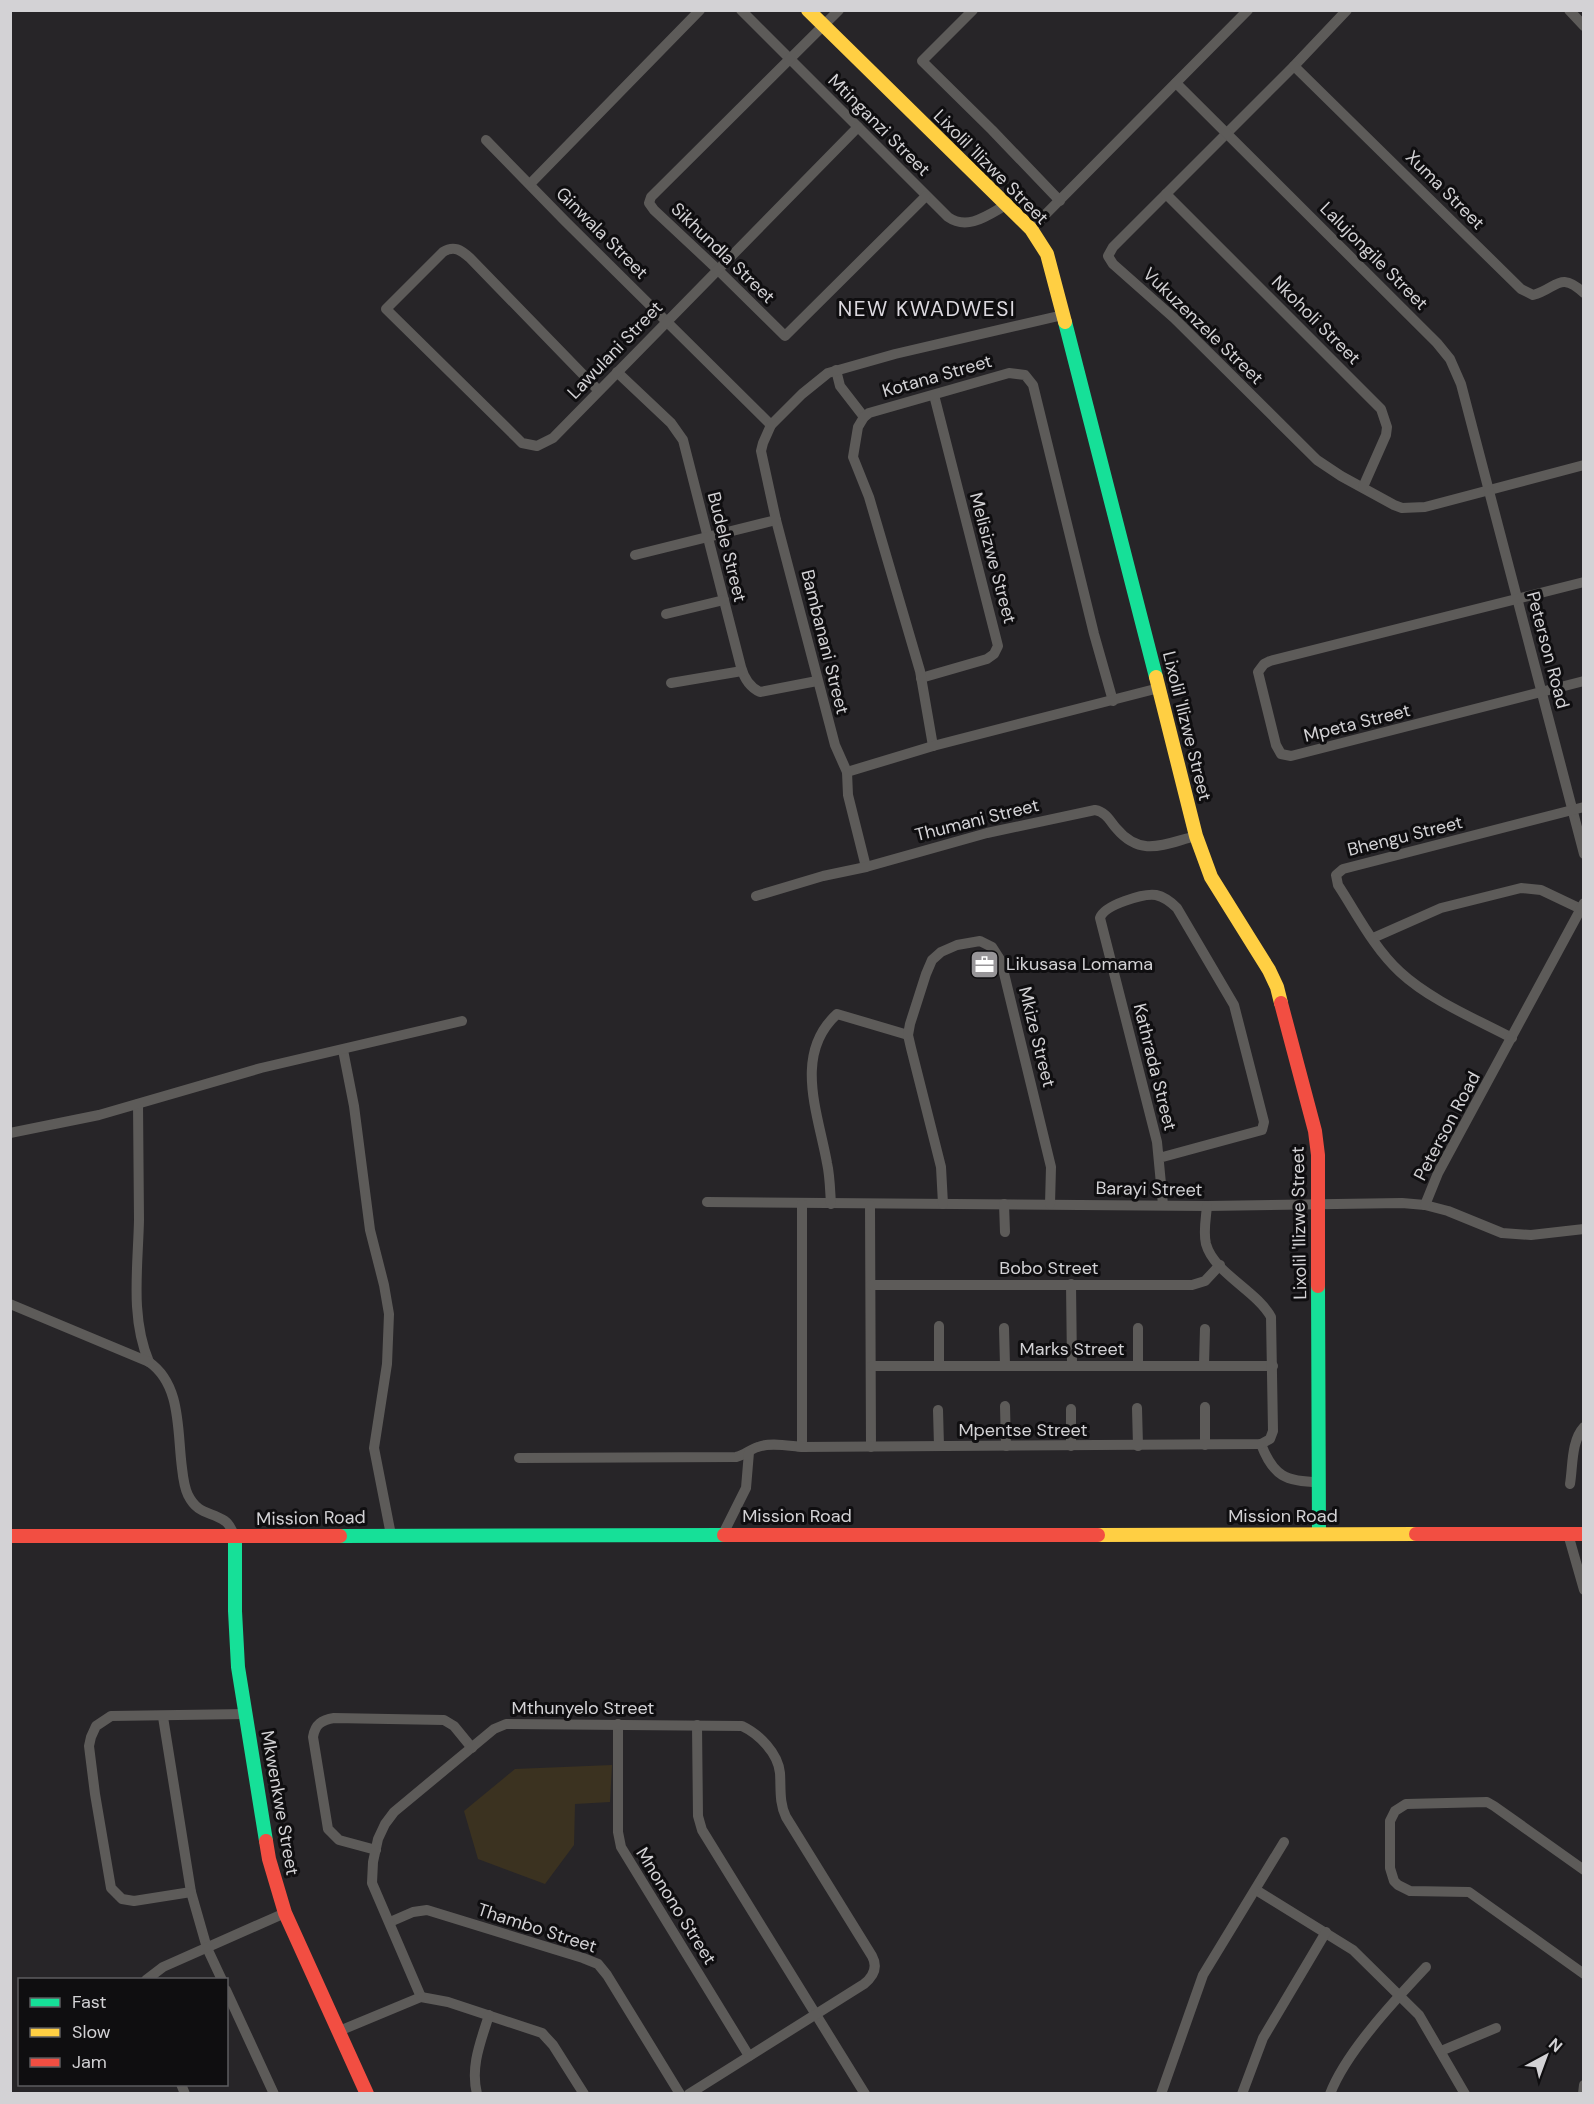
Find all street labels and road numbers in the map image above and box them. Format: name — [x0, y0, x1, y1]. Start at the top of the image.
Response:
street label: Mtinganzi Street — [823, 69, 935, 181]
street label: Lixolil 'Ilizwe Street — [928, 104, 1054, 230]
street label: Xuma Street — [1400, 145, 1490, 235]
street label: Ginwala Street — [551, 182, 653, 284]
street label: Sikhundla Street — [666, 197, 780, 309]
street label: Lalujongile Street — [1315, 197, 1433, 315]
street label: Vukuzenzele Street — [1138, 262, 1268, 390]
street label: Nkoholi Street — [1266, 270, 1366, 370]
street label: Lawulani Street — [562, 296, 668, 404]
street label: Kotana Street — [879, 349, 995, 403]
street label: Budele Street — [702, 489, 752, 605]
street label: Melisizwe Street — [964, 490, 1022, 626]
street label: Bambanani Street — [795, 567, 855, 717]
street label: Peterson Road — [1521, 589, 1575, 711]
street label: Lixolil 'Ilizwe Street — [1157, 649, 1217, 803]
street label: Mpeta Street — [1301, 698, 1413, 748]
street label: Thumani Street — [912, 793, 1042, 847]
street label: Bhengu Street — [1345, 810, 1465, 862]
street label: Mkize Street — [1013, 984, 1061, 1090]
street label: Kathrada Street — [1128, 1001, 1182, 1133]
street label: Peterson Road — [1408, 1067, 1486, 1185]
street label: Lixolil 'Ilizwe Street — [1286, 1146, 1312, 1300]
street label: Barayi Street — [1095, 1176, 1203, 1202]
street label: Bobo Street — [999, 1256, 1099, 1280]
street label: Marks Street — [1020, 1337, 1124, 1361]
street label: Mpentse Street — [958, 1418, 1088, 1442]
street label: Mission Road — [742, 1504, 852, 1528]
street label: Mission Road — [1228, 1504, 1338, 1528]
street label: Mission Road — [256, 1505, 366, 1531]
street label: Mthunyelo Street — [512, 1696, 654, 1720]
street label: Mkwenkwe Street — [255, 1729, 305, 1877]
street label: Mnonono Street — [630, 1843, 722, 1969]
street label: Thambo Street — [474, 1897, 600, 1959]

